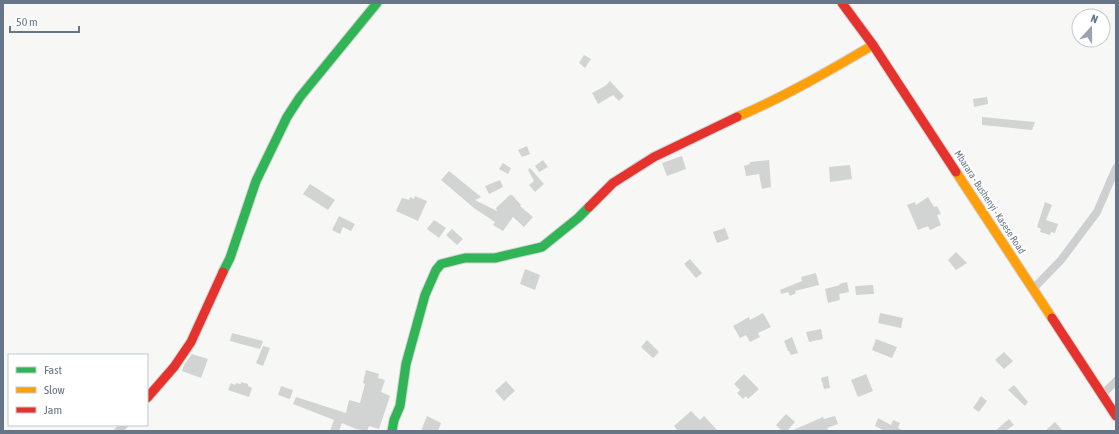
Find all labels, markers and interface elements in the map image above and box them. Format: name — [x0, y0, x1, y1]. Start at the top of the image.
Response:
scale bar — [10, 8, 79, 34]
north arrow — [1071, 8, 1111, 48]
text: N — [1089, 12, 1100, 25]
text: 50 m — [16, 15, 38, 29]
street label: Mbarara - Bushenyi - Kasese Road — [952, 148, 1028, 256]
legend — [8, 354, 148, 426]
text: Fast — [44, 363, 62, 377]
text: Slow — [44, 383, 65, 397]
text: Jam — [44, 403, 62, 417]

